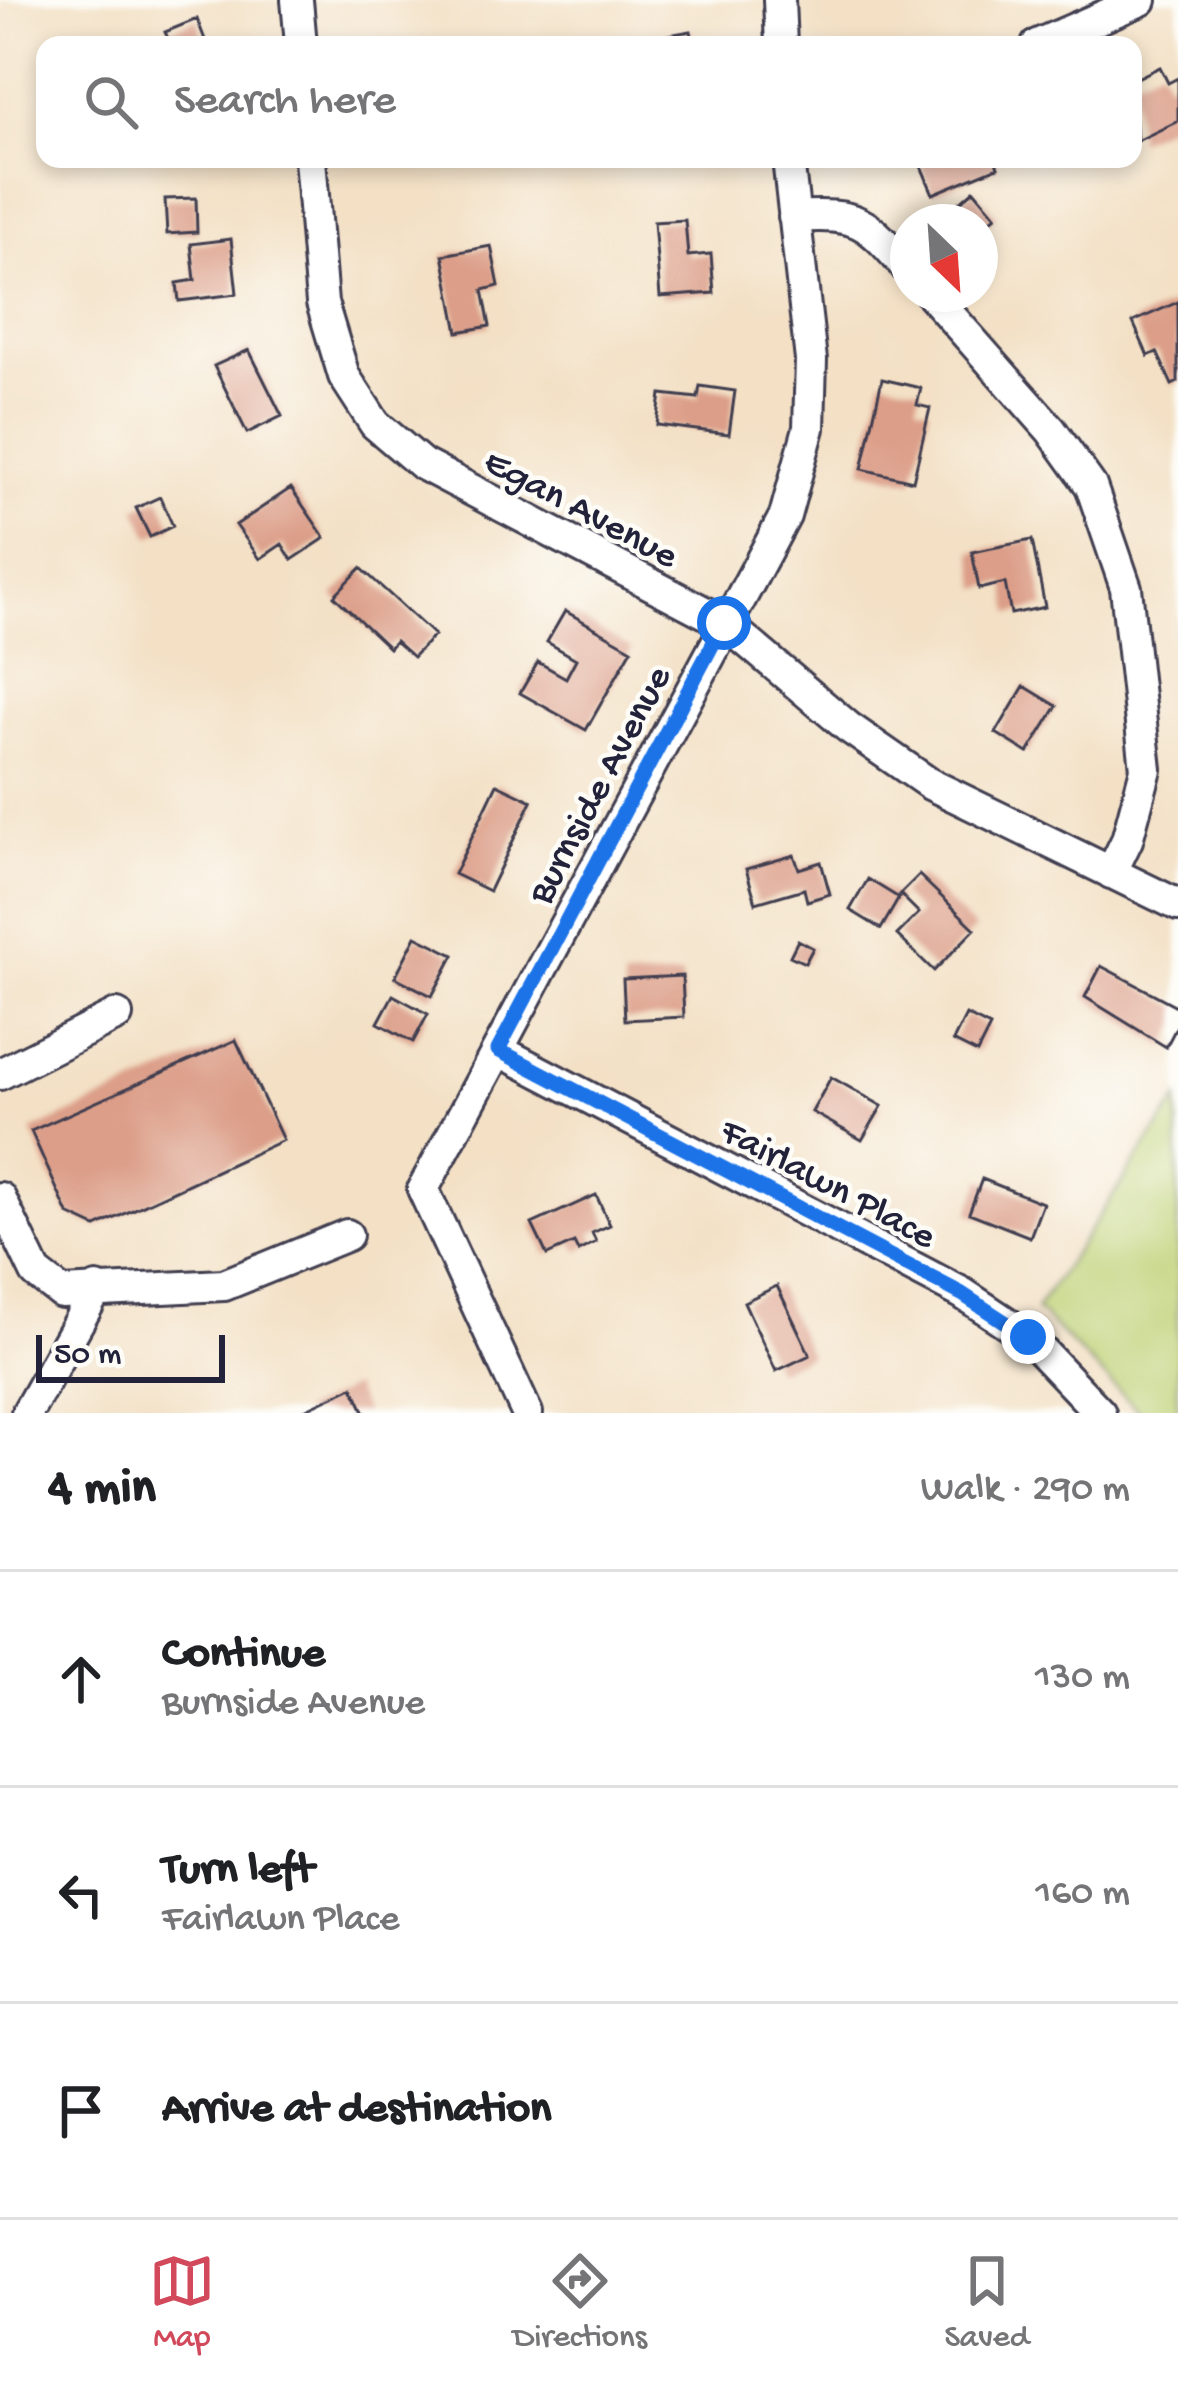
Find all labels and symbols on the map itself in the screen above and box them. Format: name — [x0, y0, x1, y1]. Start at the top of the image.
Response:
north arrow — [890, 204, 998, 312]
street label: Egan Avenue — [475, 441, 685, 582]
route start — [697, 596, 751, 650]
street label: Burnside Avenue — [520, 659, 685, 914]
street label: Fairlawn Place — [710, 1110, 943, 1263]
route end — [1001, 1310, 1055, 1364]
scale bar — [36, 1329, 225, 1382]

